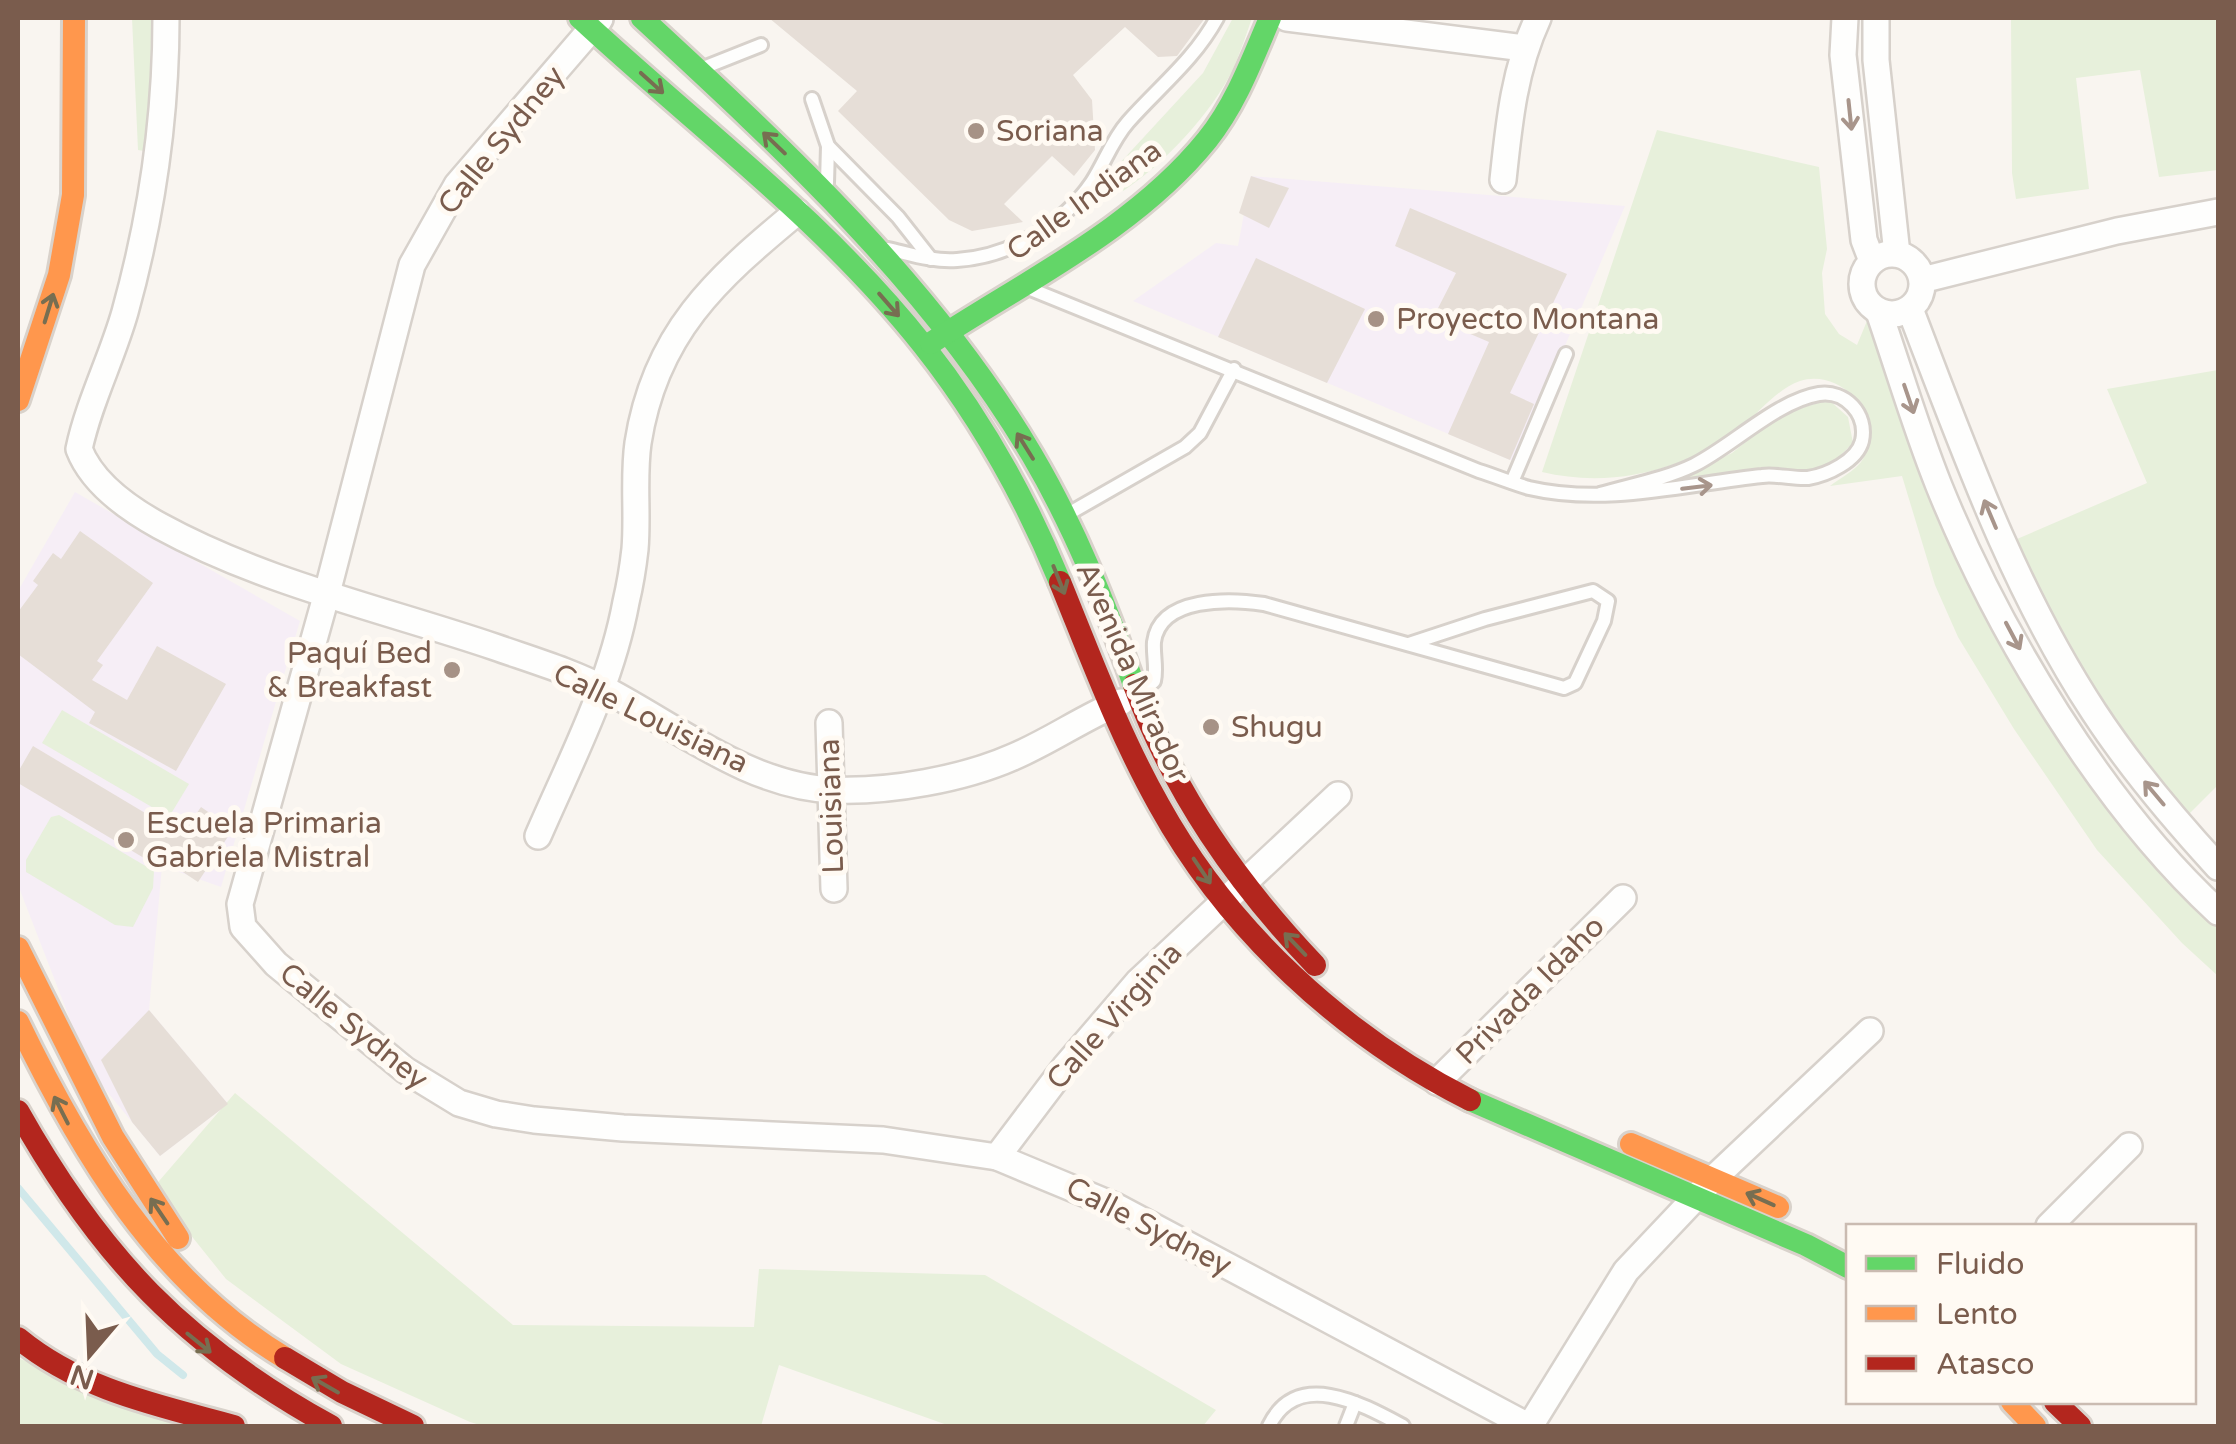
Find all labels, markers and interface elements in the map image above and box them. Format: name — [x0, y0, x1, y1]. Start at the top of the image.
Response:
street label: Calle Sydney — [430, 58, 573, 222]
one-way arrow — [639, 71, 664, 94]
one-way arrow — [1841, 98, 1860, 130]
place label: Soriana — [996, 113, 1104, 150]
marker: Soriana — [965, 120, 987, 142]
one-way arrow — [762, 131, 786, 155]
street label: Calle Indiana — [1000, 132, 1169, 269]
one-way arrow — [877, 292, 900, 317]
one-way arrow — [41, 293, 59, 324]
place label: Proyecto Montana — [1396, 301, 1659, 338]
marker: Proyecto Montana — [1365, 308, 1387, 330]
one-way arrow — [1901, 382, 1919, 413]
one-way arrow — [1015, 432, 1035, 461]
one-way arrow — [1680, 477, 1712, 496]
one-way arrow — [1980, 499, 1998, 530]
street label: Avenida Mirador — [1068, 557, 1198, 788]
one-way arrow — [1051, 564, 1069, 595]
one-way arrow — [2003, 621, 2023, 650]
place label: Paquí Bed & Breakfast — [267, 635, 432, 706]
street label: Calle Louisiana — [547, 655, 754, 782]
marker: Paquí Bed & Breakfast — [441, 659, 463, 681]
place label: Shugu — [1231, 709, 1323, 746]
marker: Shugu — [1200, 716, 1222, 738]
street label: Louisiana — [811, 738, 852, 874]
one-way arrow — [2144, 781, 2166, 807]
place label: Escuela Primaria Gabriela Mistral — [146, 805, 382, 876]
marker: Escuela Primaria Gabriela Mistral — [115, 829, 137, 851]
one-way arrow — [1191, 857, 1212, 885]
street label: Privada Idaho — [1448, 908, 1613, 1073]
one-way arrow — [1283, 932, 1307, 956]
street label: Calle Virginia — [1039, 935, 1190, 1098]
street label: Calle Sydney — [272, 955, 436, 1098]
one-way arrow — [51, 1096, 70, 1126]
street label: Calle Sydney — [1060, 1169, 1238, 1284]
one-way arrow — [1746, 1188, 1776, 1207]
one-way arrow — [149, 1197, 170, 1225]
legend — [1846, 1224, 2196, 1404]
text: Fluido — [1936, 1246, 2024, 1283]
text: Lento — [1936, 1296, 2018, 1333]
north arrow — [40, 1304, 140, 1404]
one-way arrow — [185, 1332, 211, 1354]
text: Atasco — [1936, 1346, 2035, 1383]
text: N — [66, 1357, 98, 1396]
one-way arrow — [311, 1375, 340, 1395]

